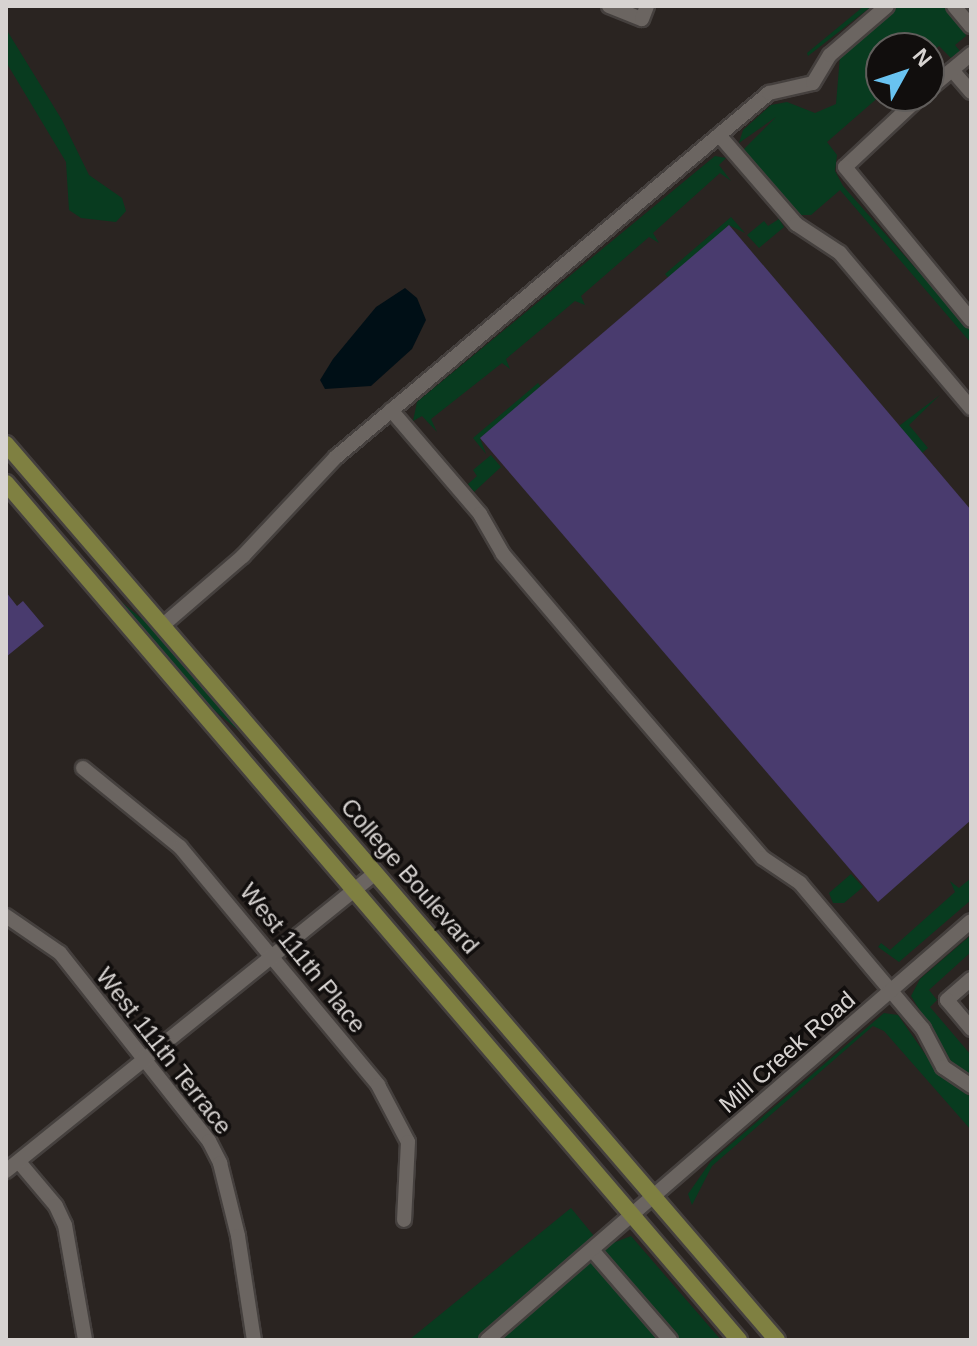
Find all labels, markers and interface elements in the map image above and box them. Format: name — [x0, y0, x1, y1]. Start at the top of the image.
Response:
north arrow — [865, 32, 945, 112]
text: N — [908, 43, 937, 72]
street label: College Boulevard — [335, 793, 485, 959]
street label: West 111th Place — [234, 877, 372, 1039]
street label: West 111th Terrace — [90, 962, 238, 1140]
street label: Mill Creek Road — [713, 985, 861, 1119]

